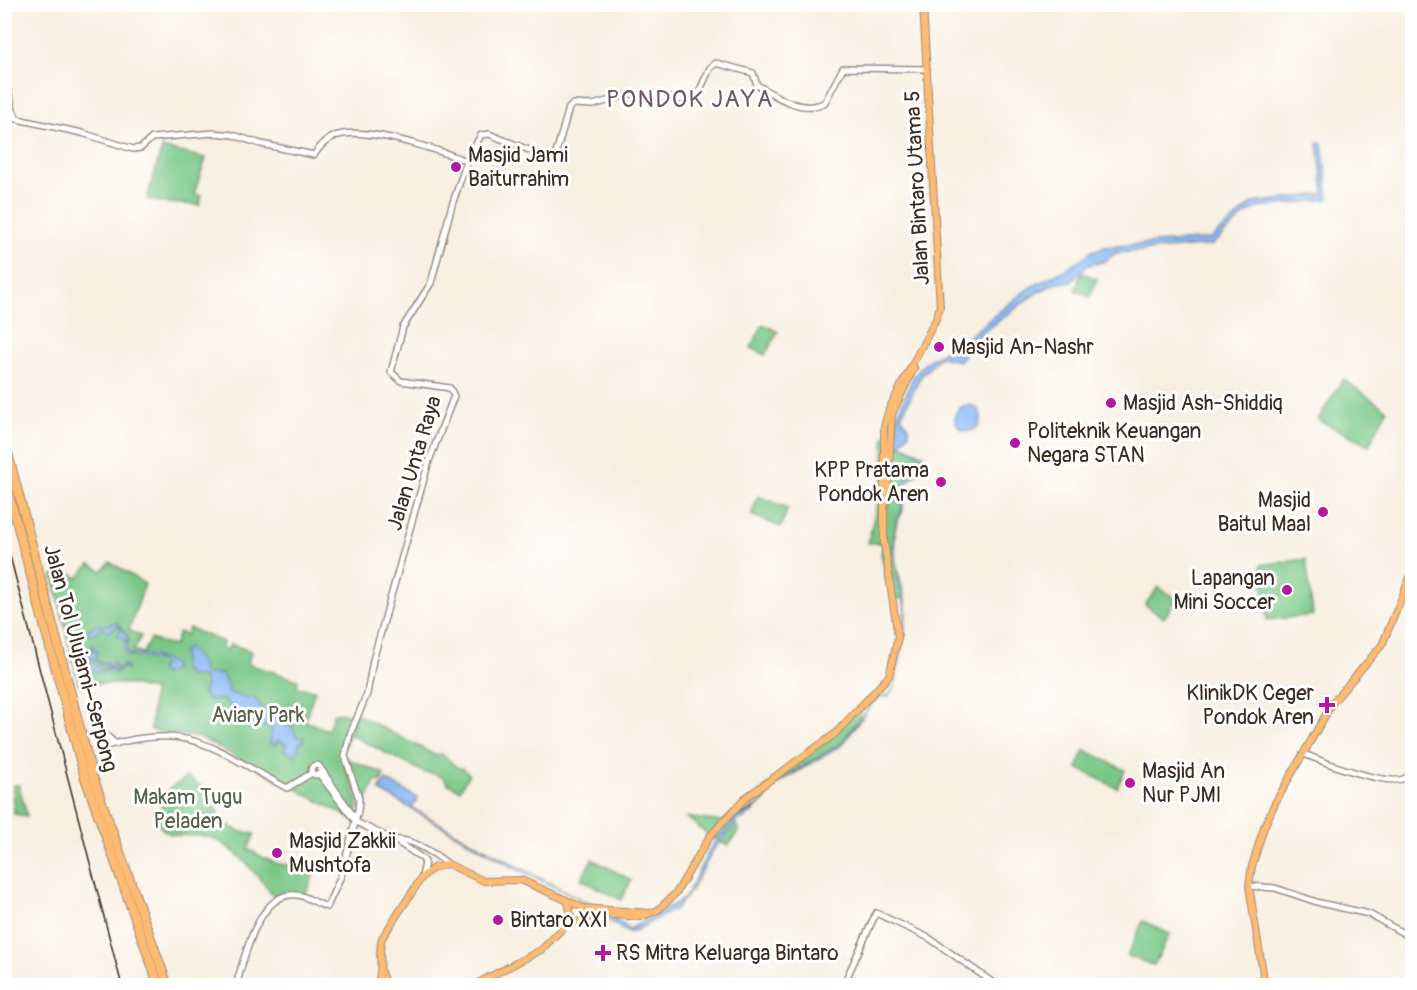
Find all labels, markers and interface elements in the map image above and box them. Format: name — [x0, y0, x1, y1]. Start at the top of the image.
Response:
district label: PONDOK JAYA — [606, 85, 774, 114]
street label: Jalan Bintaro Utama 5 — [899, 90, 936, 286]
place label: Masjid Jami Baiturrahim — [468, 142, 569, 193]
marker: Masjid Jami Baiturrahim — [449, 160, 463, 174]
place label: Masjid An-Nashr — [951, 334, 1094, 361]
marker: Masjid An-Nashr — [932, 340, 946, 354]
place label: Masjid Ash-Shiddiq — [1123, 390, 1283, 417]
street label: Jalan Unta Raya — [381, 393, 448, 534]
marker: Masjid Ash-Shiddiq — [1104, 396, 1118, 410]
place label: Politeknik Keuangan Negara STAN — [1027, 418, 1201, 469]
marker: Politeknik Keuangan Negara STAN — [1008, 436, 1022, 450]
place label: KPP Pratama Pondok Aren — [814, 457, 929, 508]
marker: KPP Pratama Pondok Aren — [934, 475, 948, 489]
place label: Masjid Baitul Maal — [1217, 487, 1311, 538]
marker: Masjid Baitul Maal — [1316, 505, 1330, 519]
street label: Jalan Tol Ulujami–Serpong — [37, 541, 124, 775]
place label: Lapangan Mini Soccer — [1173, 565, 1275, 616]
marker: Lapangan Mini Soccer — [1280, 583, 1294, 597]
place label: KlinikDK Ceger Pondok Aren — [1186, 680, 1314, 731]
marker: KlinikDK Ceger Pondok Aren — [1318, 696, 1336, 714]
park label: Aviary Park — [211, 702, 305, 729]
place label: Masjid An Nur PJMI — [1142, 758, 1225, 809]
marker: Masjid An Nur PJMI — [1123, 776, 1137, 790]
park label: Makam Tugu Peladen — [133, 784, 243, 835]
place label: Masjid Zakkii Mushtofa — [289, 828, 396, 879]
marker: Masjid Zakkii Mushtofa — [270, 846, 284, 860]
place label: Bintaro XXI — [510, 907, 608, 934]
marker: Bintaro XXI — [491, 913, 505, 927]
place label: RS Mitra Keluarga Bintaro — [616, 940, 839, 967]
marker: RS Mitra Keluarga Bintaro — [594, 944, 612, 962]

